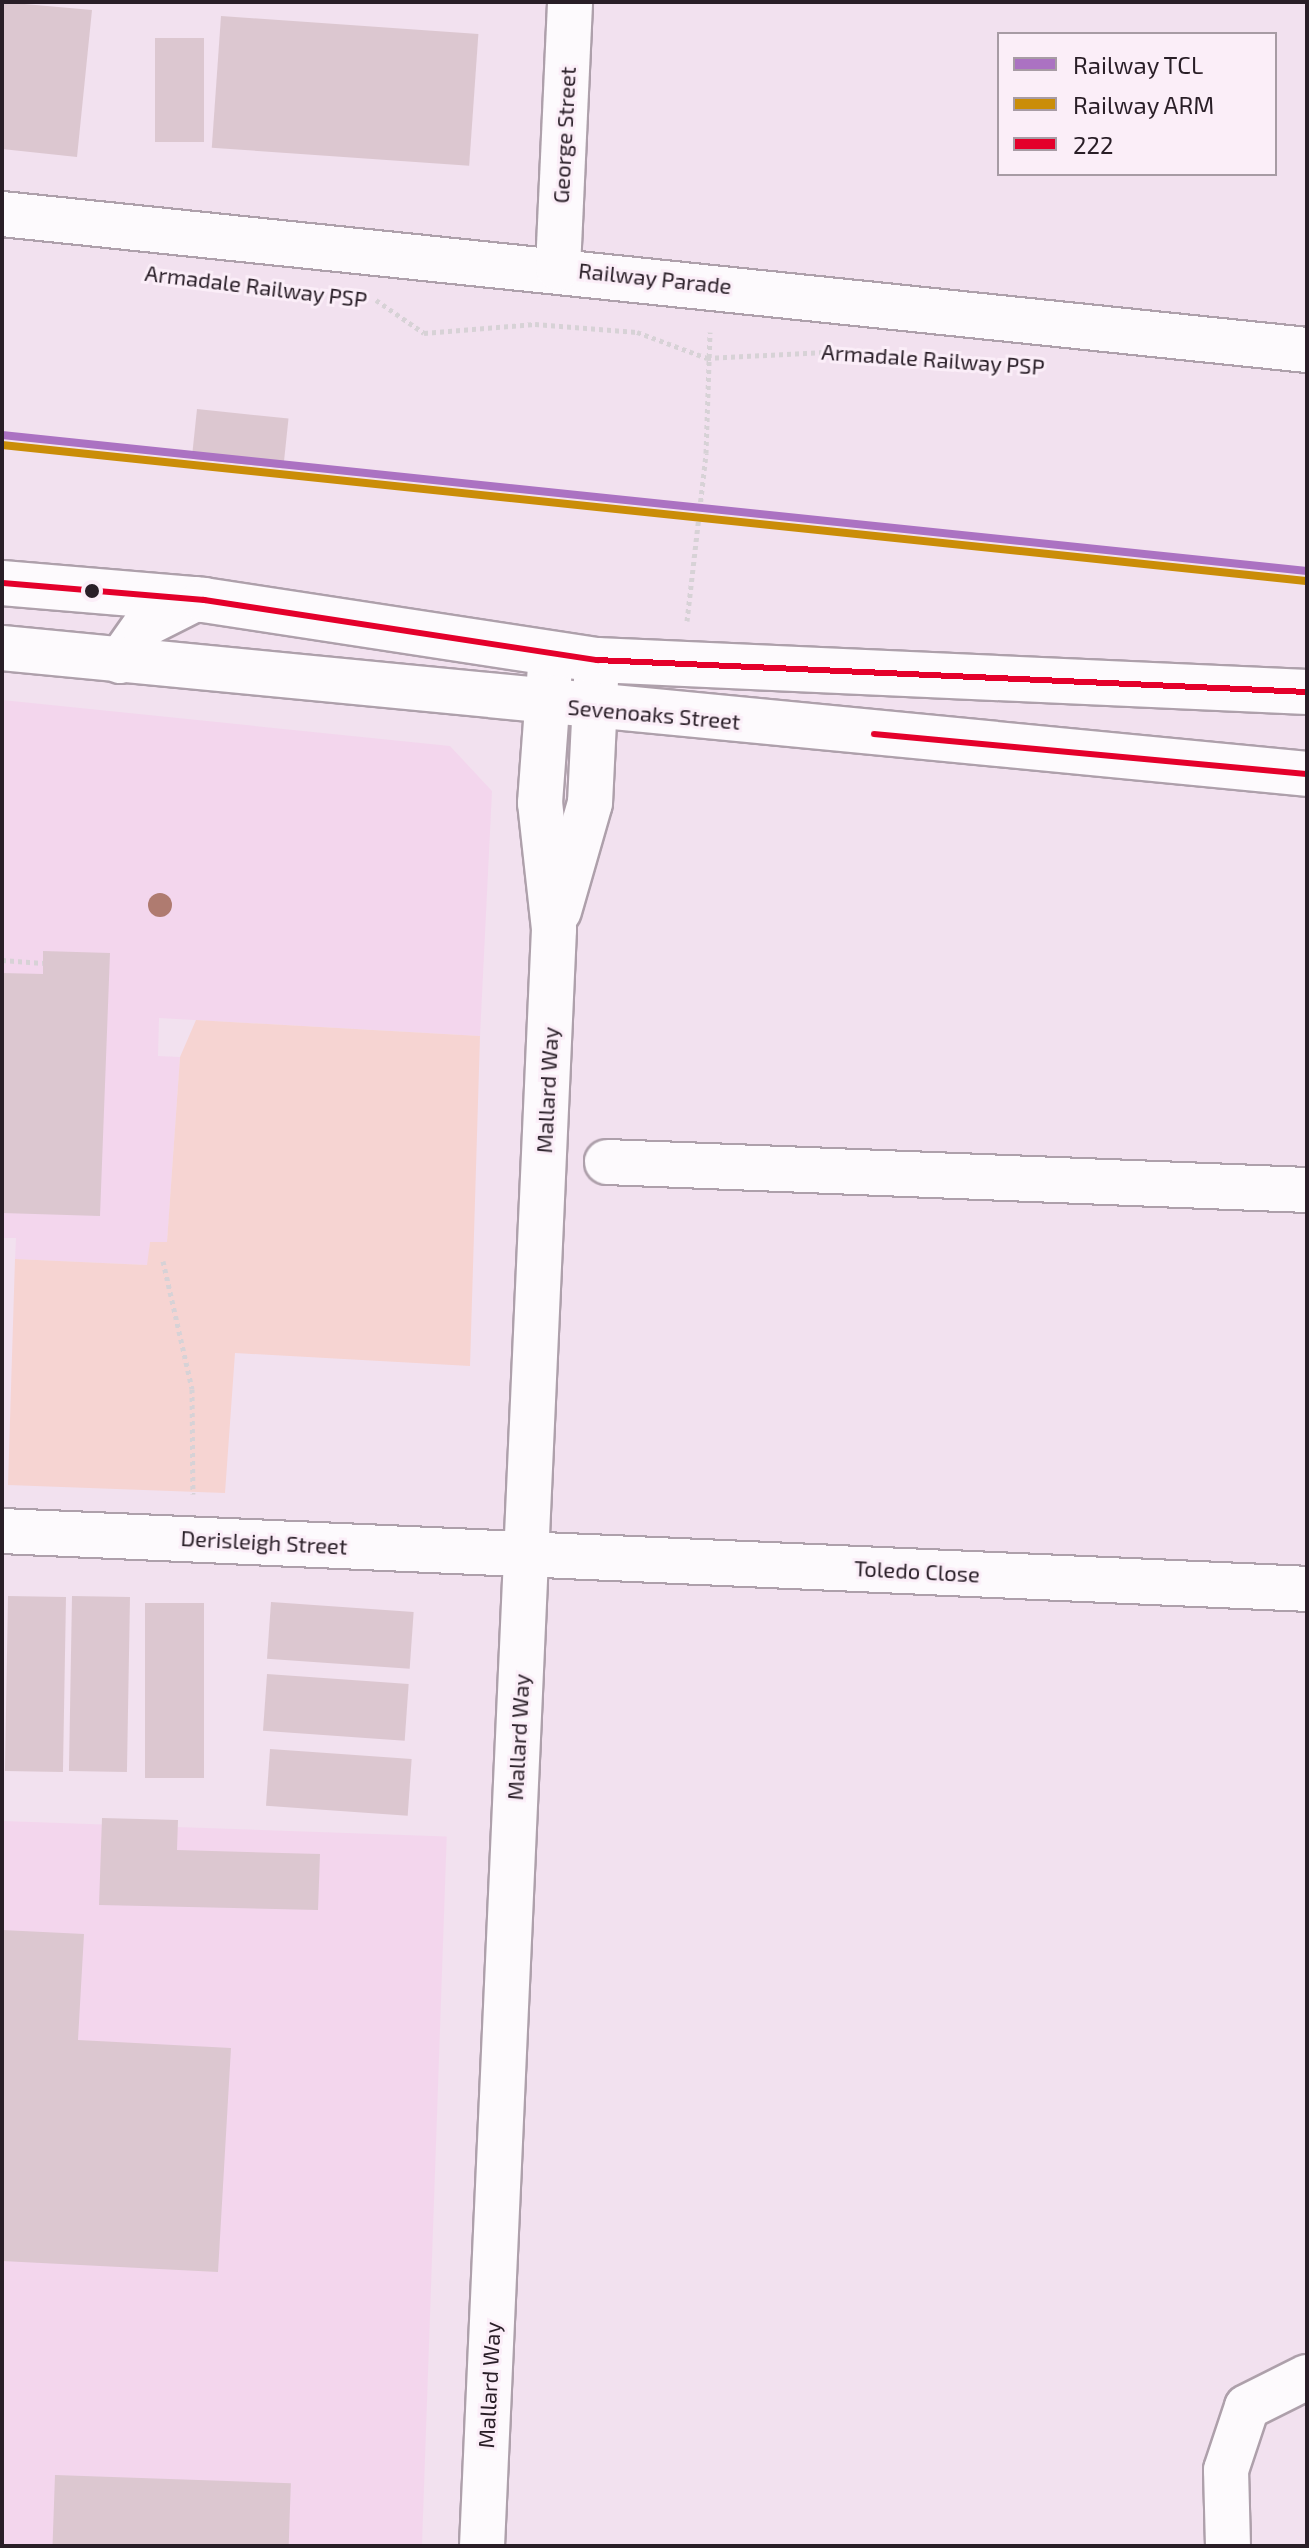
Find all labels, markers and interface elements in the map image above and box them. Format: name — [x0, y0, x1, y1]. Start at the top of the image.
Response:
legend — [997, 32, 1277, 176]
text: Railway TCL — [1073, 50, 1203, 79]
street label: George Street — [547, 66, 581, 204]
text: Railway ARM — [1073, 90, 1214, 119]
text: 222 — [1073, 130, 1113, 159]
street label: Railway Parade — [577, 257, 733, 299]
street label: Armadale Railway PSP — [143, 259, 369, 313]
street label: Armadale Railway PSP — [820, 338, 1046, 380]
unlabelled marker — [84, 583, 100, 599]
street label: Sevenoaks Street — [567, 693, 741, 735]
street label: Mallard Way — [530, 1026, 564, 1154]
street label: Derisleigh Street — [180, 1524, 348, 1560]
street label: Toledo Close — [854, 1555, 980, 1587]
street label: Mallard Way — [501, 1673, 535, 1801]
street label: Mallard Way — [472, 2321, 506, 2449]

